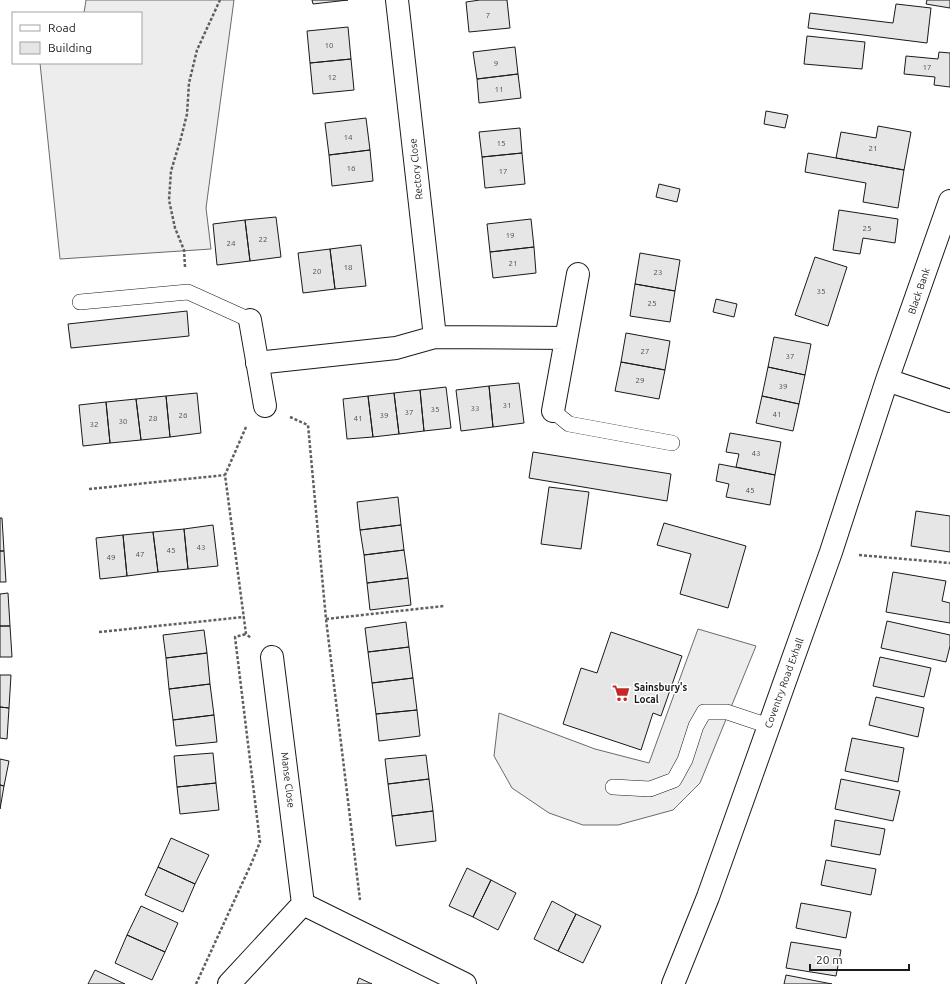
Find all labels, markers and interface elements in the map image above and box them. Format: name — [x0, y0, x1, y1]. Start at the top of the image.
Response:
house number: 7 — [486, 11, 490, 20]
legend — [12, 12, 142, 64]
text: Road — [48, 21, 76, 34]
text: Building — [48, 41, 92, 54]
house number: 10 — [324, 41, 334, 50]
house number: 9 — [494, 59, 498, 68]
house number: 17 — [922, 63, 932, 72]
house number: 12 — [327, 73, 337, 82]
house number: 11 — [494, 85, 504, 94]
house number: 14 — [343, 133, 353, 142]
street label: Rectory Close — [407, 138, 425, 200]
house number: 15 — [496, 139, 506, 148]
house number: 21 — [868, 144, 878, 153]
house number: 16 — [346, 164, 356, 173]
house number: 17 — [498, 167, 508, 176]
house number: 25 — [862, 224, 872, 233]
house number: 19 — [505, 231, 515, 240]
house number: 22 — [258, 235, 268, 244]
house number: 24 — [226, 239, 236, 248]
house number: 21 — [508, 259, 518, 268]
house number: 18 — [343, 263, 353, 272]
street label: Black Bank — [906, 266, 932, 316]
house number: 20 — [312, 267, 322, 276]
house number: 23 — [653, 268, 663, 277]
house number: 35 — [816, 287, 826, 296]
house number: 25 — [647, 299, 657, 308]
house number: 27 — [640, 347, 650, 356]
house number: 37 — [785, 352, 795, 361]
house number: 29 — [635, 376, 645, 385]
house number: 39 — [778, 382, 788, 391]
house number: 31 — [502, 401, 512, 410]
house number: 33 — [470, 404, 480, 413]
house number: 35 — [430, 405, 440, 414]
house number: 37 — [404, 408, 414, 417]
house number: 41 — [772, 410, 782, 419]
house number: 26 — [178, 411, 188, 420]
house number: 39 — [379, 411, 389, 420]
house number: 28 — [148, 414, 158, 423]
house number: 41 — [353, 414, 363, 423]
house number: 30 — [118, 417, 128, 426]
house number: 32 — [89, 420, 99, 429]
house number: 43 — [751, 449, 761, 458]
house number: 45 — [745, 486, 755, 495]
house number: 43 — [196, 543, 206, 552]
house number: 45 — [166, 546, 176, 555]
house number: 47 — [135, 550, 145, 559]
house number: 49 — [106, 553, 116, 562]
street label: Coventry Road Exhall — [763, 636, 806, 730]
place label: Sainsbury's Local — [634, 682, 688, 705]
supermarket icon: Sainsbury's Local — [611, 683, 631, 703]
street label: Manse Close — [279, 751, 297, 809]
scale bar — [810, 946, 909, 972]
text: 20 m — [816, 953, 843, 966]

